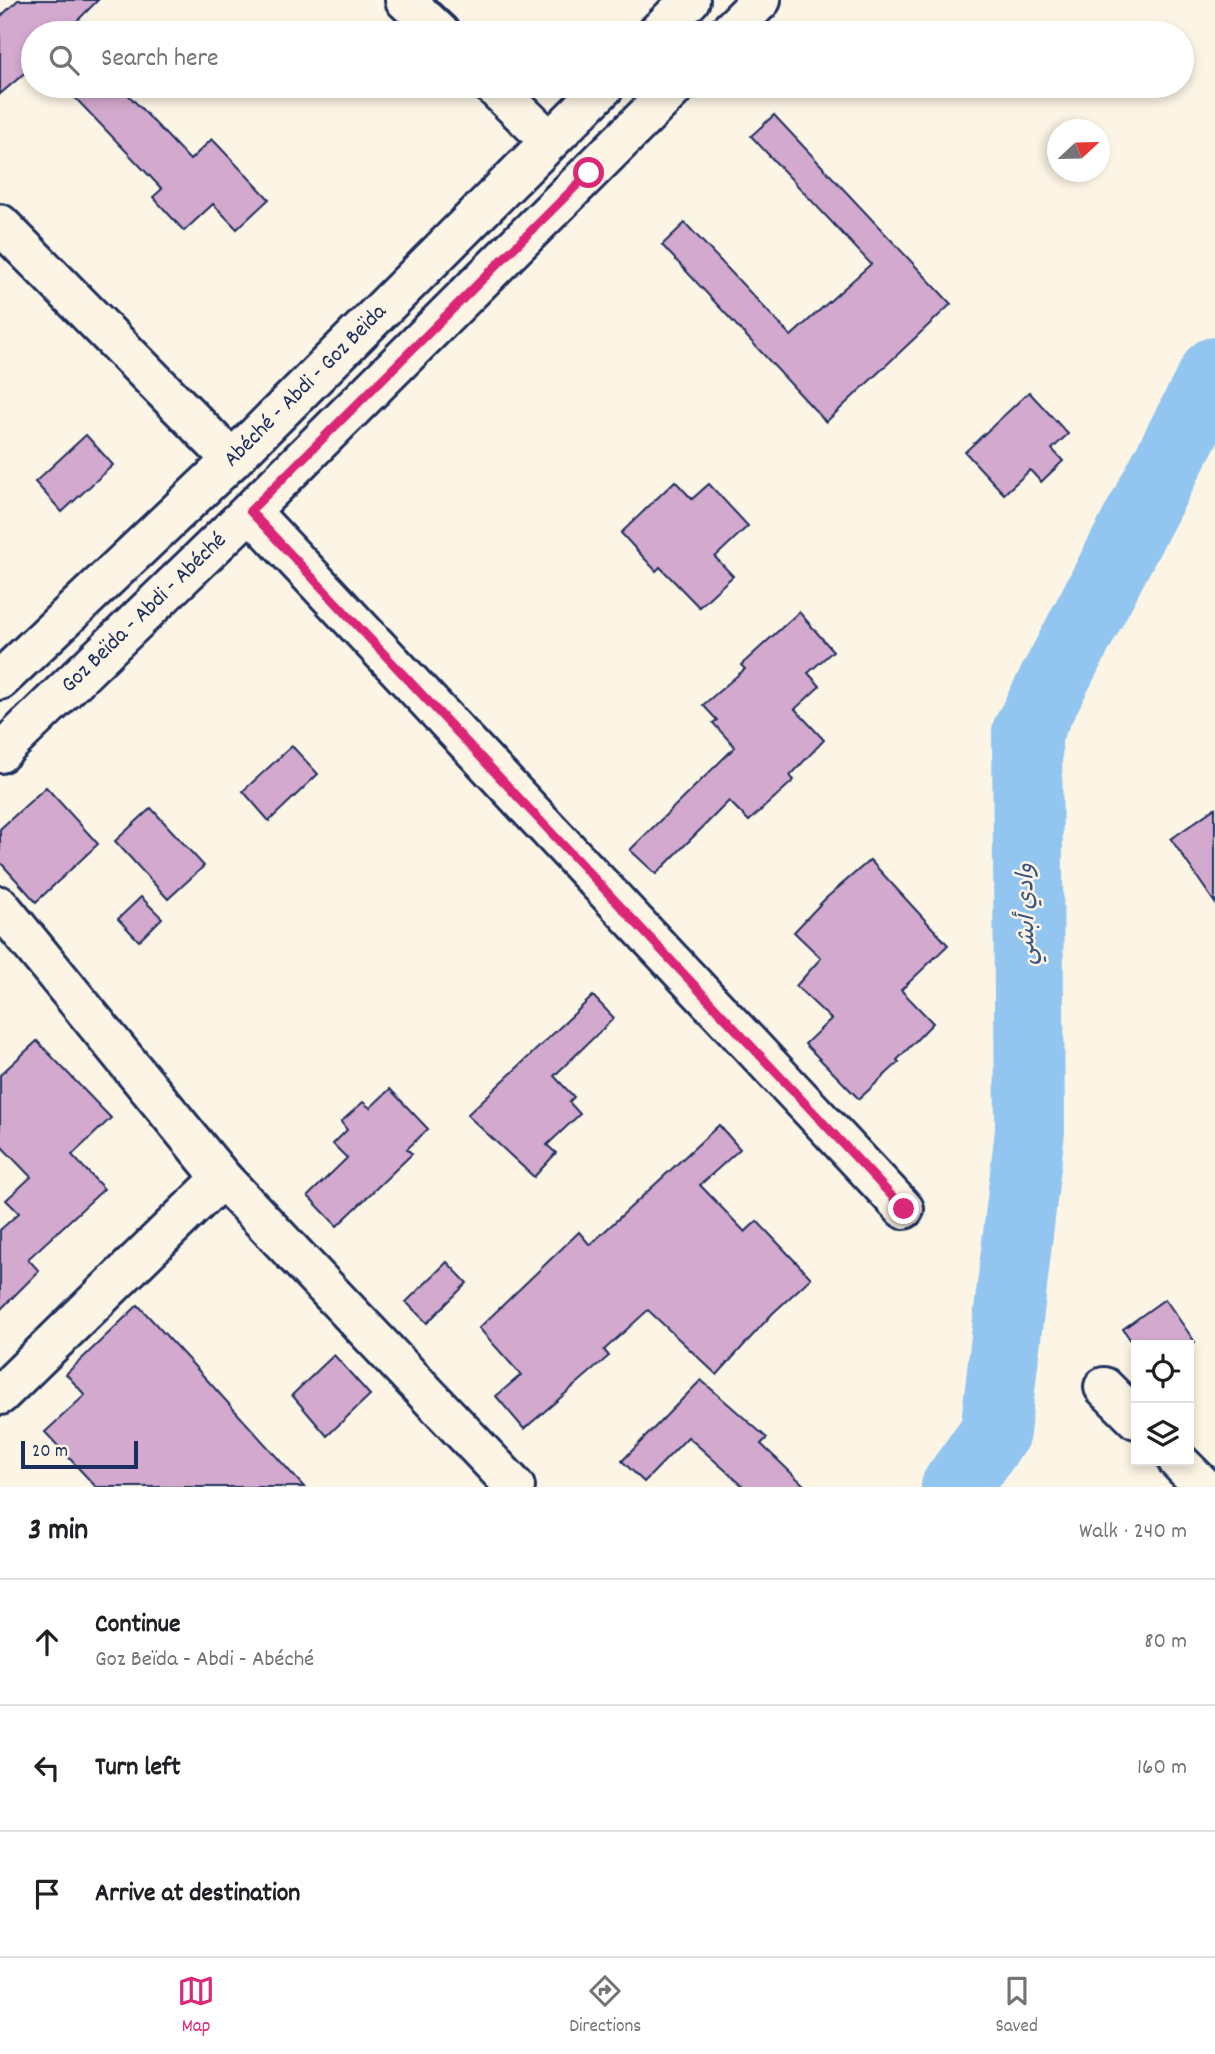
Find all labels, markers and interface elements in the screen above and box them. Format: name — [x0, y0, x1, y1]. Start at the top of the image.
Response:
search box — [21, 21, 1194, 98]
icon: search — [45, 41, 83, 79]
text: Search here — [101, 41, 219, 78]
north arrow — [1047, 119, 1110, 182]
route start — [573, 157, 604, 188]
street label: Abéché - Abdi - Goz Beïda — [217, 296, 396, 475]
street label: Goz Beïda - Abdi - Abéché — [54, 525, 235, 701]
water label: وادي أبشي — [1010, 863, 1047, 965]
route end — [888, 1193, 919, 1224]
map controls — [1131, 1340, 1194, 1466]
button: locate — [1131, 1340, 1194, 1403]
button: layers — [1131, 1403, 1194, 1466]
scale bar — [21, 1438, 138, 1470]
text: 20 m — [32, 1439, 68, 1466]
text: 3 min — [28, 1511, 88, 1554]
text: Walk · 240 m — [1079, 1516, 1187, 1549]
text: Continue — [95, 1607, 180, 1644]
icon: ahead — [28, 1623, 66, 1661]
text: 80 m — [1144, 1626, 1187, 1659]
text: Goz Beïda - Abdi - Abéché — [95, 1644, 314, 1677]
icon: left — [28, 1749, 66, 1787]
text: Turn left — [95, 1750, 181, 1787]
text: 160 m — [1137, 1752, 1187, 1785]
icon: arrive — [28, 1875, 66, 1913]
text: Arrive at destination — [95, 1876, 300, 1913]
tab: Map — [177, 1972, 215, 2041]
tab: Directions — [569, 1972, 641, 2041]
tab: Saved — [995, 1972, 1038, 2041]

